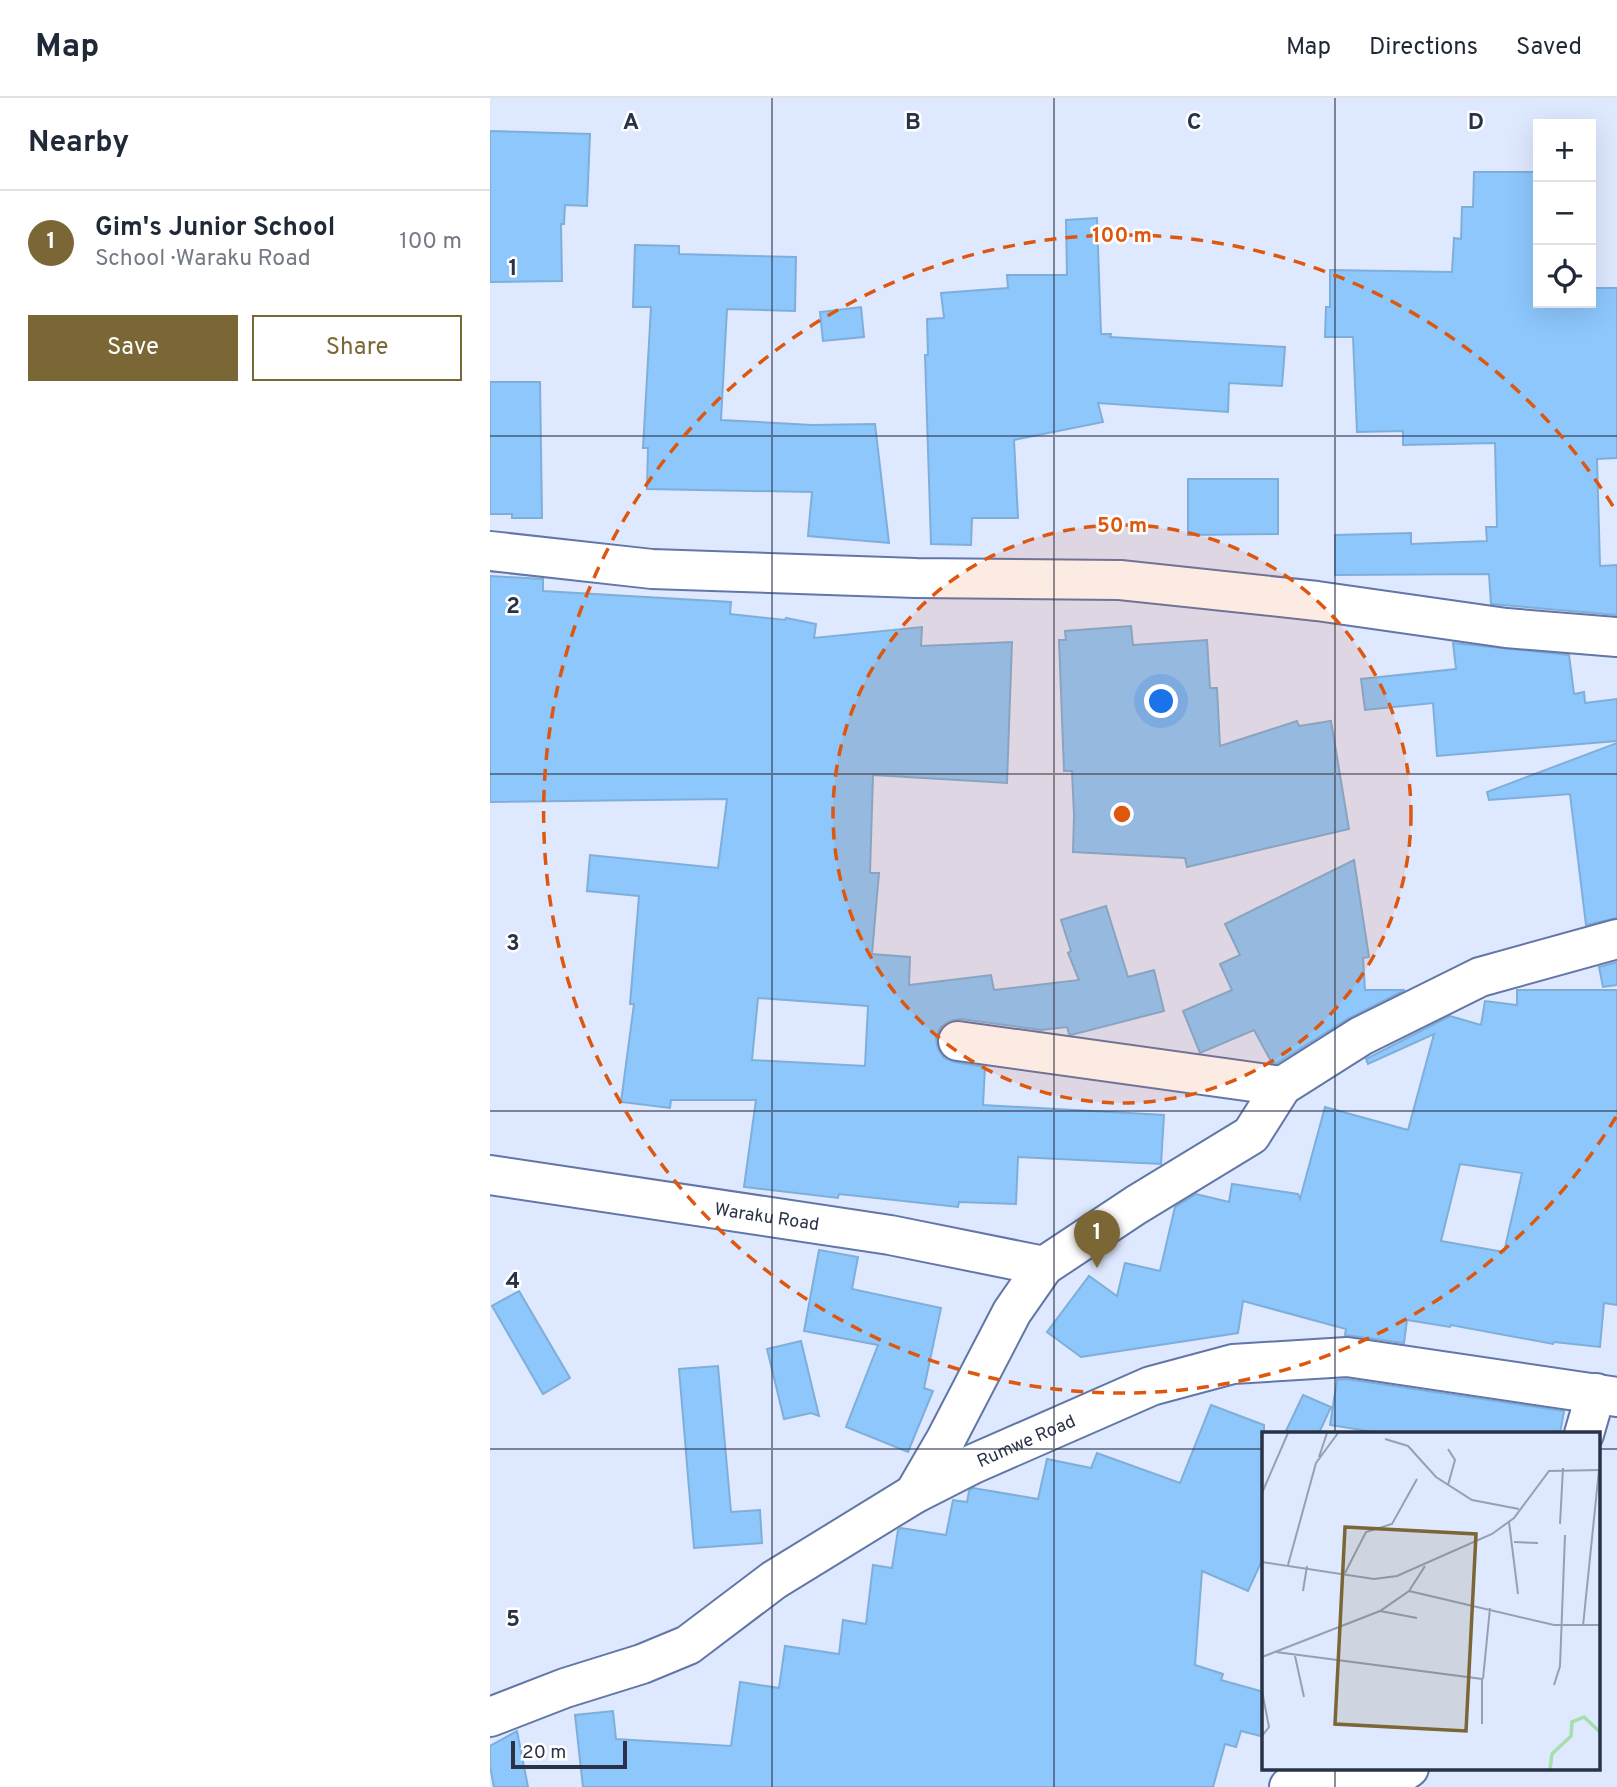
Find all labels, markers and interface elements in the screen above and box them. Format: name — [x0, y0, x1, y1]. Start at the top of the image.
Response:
text: Map — [35, 27, 99, 69]
text: Map — [1286, 33, 1331, 63]
text: Directions — [1369, 33, 1478, 63]
text: Saved — [1516, 33, 1582, 63]
text: A — [623, 109, 639, 138]
text: B — [905, 109, 921, 138]
text: C — [1187, 109, 1201, 138]
text: D — [1468, 109, 1484, 138]
map controls — [1533, 119, 1596, 308]
button: + — [1533, 119, 1596, 182]
text: Nearby — [28, 125, 129, 162]
button: − — [1533, 182, 1596, 245]
text: Gim's Junior School — [95, 212, 335, 245]
text: 100 m — [1092, 223, 1152, 250]
text: 1 — [46, 228, 56, 257]
text: 100 m — [399, 228, 462, 257]
text: School · Waraku Road — [95, 245, 311, 274]
button: locate — [1533, 245, 1596, 308]
text: 1 — [508, 255, 518, 284]
button: Save — [28, 315, 238, 381]
button: Share — [252, 315, 462, 381]
text: 50 m — [1097, 513, 1147, 540]
text: 2 — [506, 593, 520, 622]
your location — [1144, 684, 1178, 718]
centre of rings — [1110, 802, 1134, 826]
text: 3 — [506, 930, 520, 959]
street label: Waraku Road — [713, 1199, 821, 1237]
pin: 1 — [1074, 1210, 1120, 1268]
text: 4 — [506, 1268, 520, 1297]
street label: Rumwe Road — [974, 1410, 1079, 1474]
inset map — [1262, 1432, 1600, 1770]
text: 5 — [506, 1606, 520, 1635]
scale bar — [511, 1738, 626, 1770]
text: 20 m — [522, 1741, 566, 1765]

